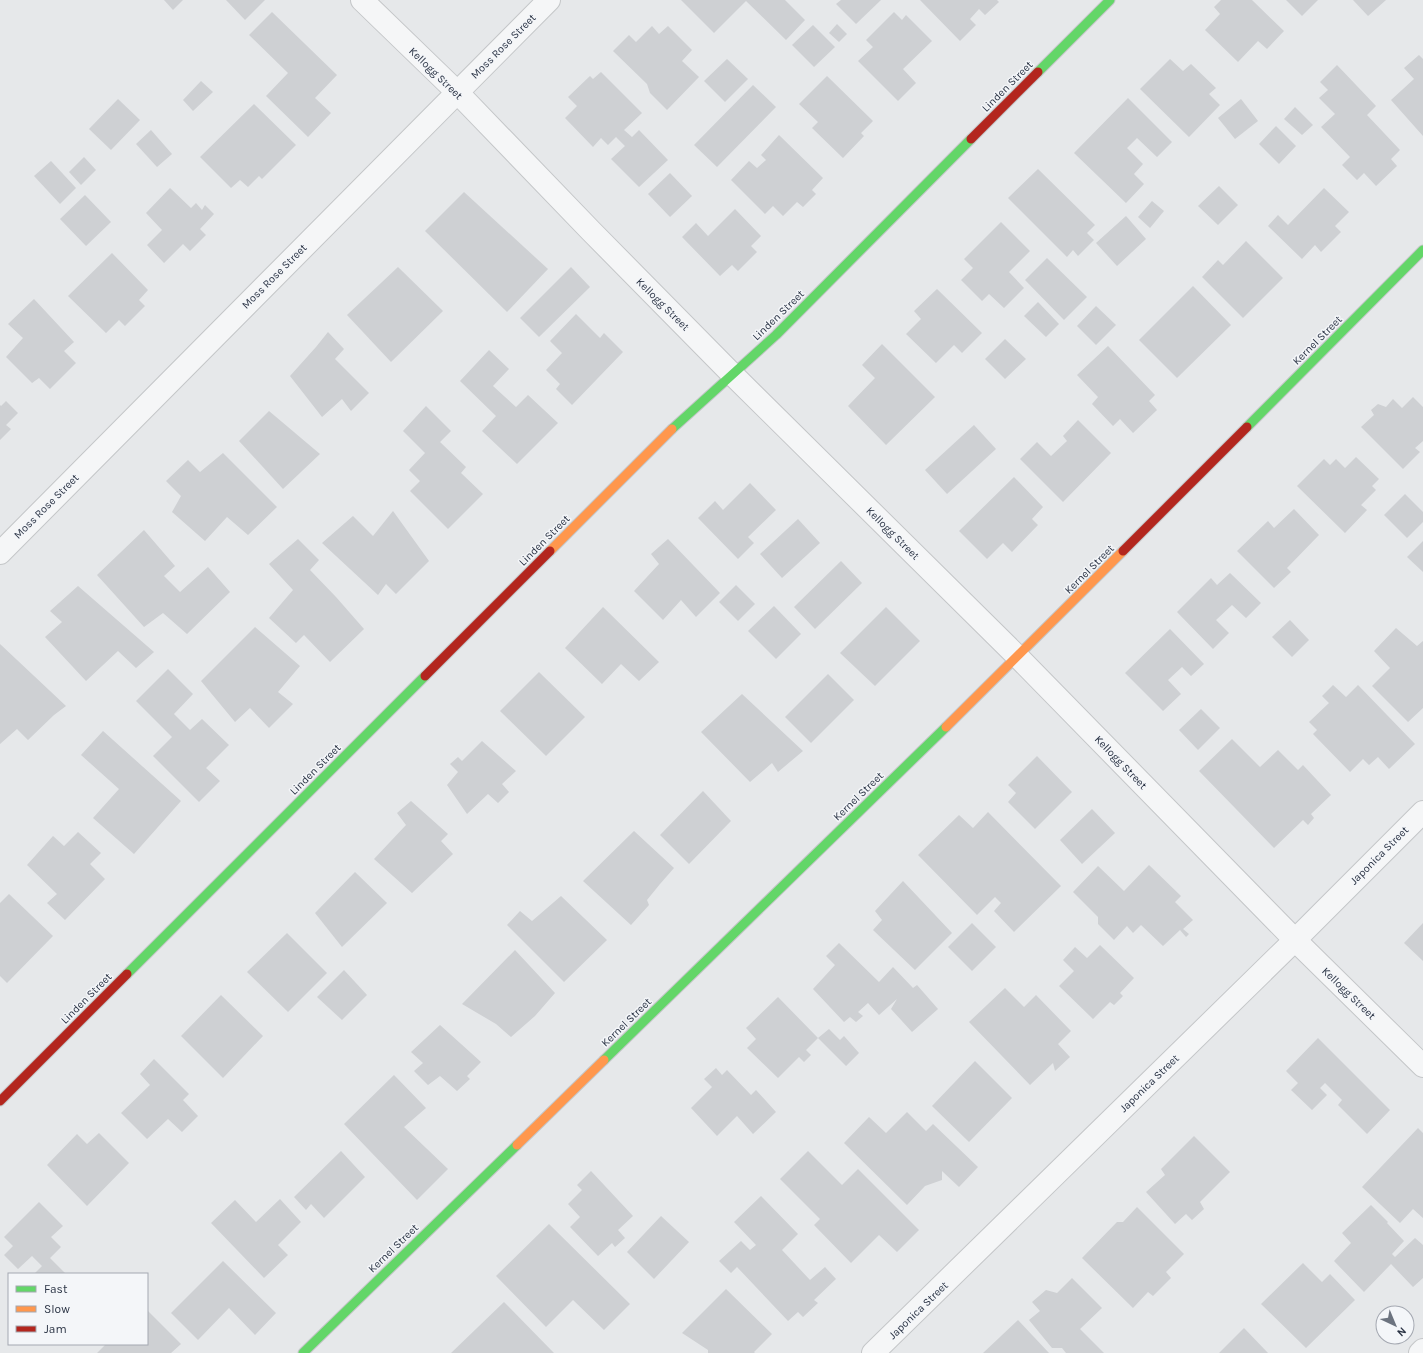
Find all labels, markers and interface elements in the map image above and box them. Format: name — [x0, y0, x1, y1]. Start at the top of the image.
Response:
street label: Moss Rose Street — [468, 11, 539, 82]
street label: Kellogg Street — [406, 44, 465, 102]
street label: Linden Street — [979, 58, 1036, 115]
street label: Moss Rose Street — [239, 241, 310, 312]
street label: Kellogg Street — [633, 275, 692, 334]
street label: Linden Street — [750, 288, 807, 343]
street label: Kernel Street — [1290, 313, 1345, 368]
street label: Moss Rose Street — [11, 471, 82, 542]
street label: Kellogg Street — [863, 504, 922, 563]
street label: Linden Street — [516, 512, 573, 569]
street label: Kernel Street — [1062, 542, 1117, 597]
street label: Kellogg Street — [1092, 733, 1150, 792]
street label: Linden Street — [287, 741, 344, 798]
street label: Kernel Street — [831, 769, 886, 823]
street label: Japonica Street — [1347, 823, 1411, 887]
street label: Kellogg Street — [1319, 964, 1378, 1022]
street label: Linden Street — [58, 970, 115, 1027]
street label: Kernel Street — [599, 995, 654, 1049]
street label: Japonica Street — [1117, 1052, 1182, 1115]
street label: Kernel Street — [366, 1221, 421, 1275]
legend — [8, 1273, 148, 1345]
street label: Japonica Street — [886, 1279, 951, 1342]
text: Fast — [44, 1282, 68, 1296]
text: Slow — [44, 1302, 70, 1316]
north arrow — [1375, 1305, 1415, 1345]
text: Jam — [44, 1322, 67, 1336]
text: N — [1394, 1324, 1409, 1339]

